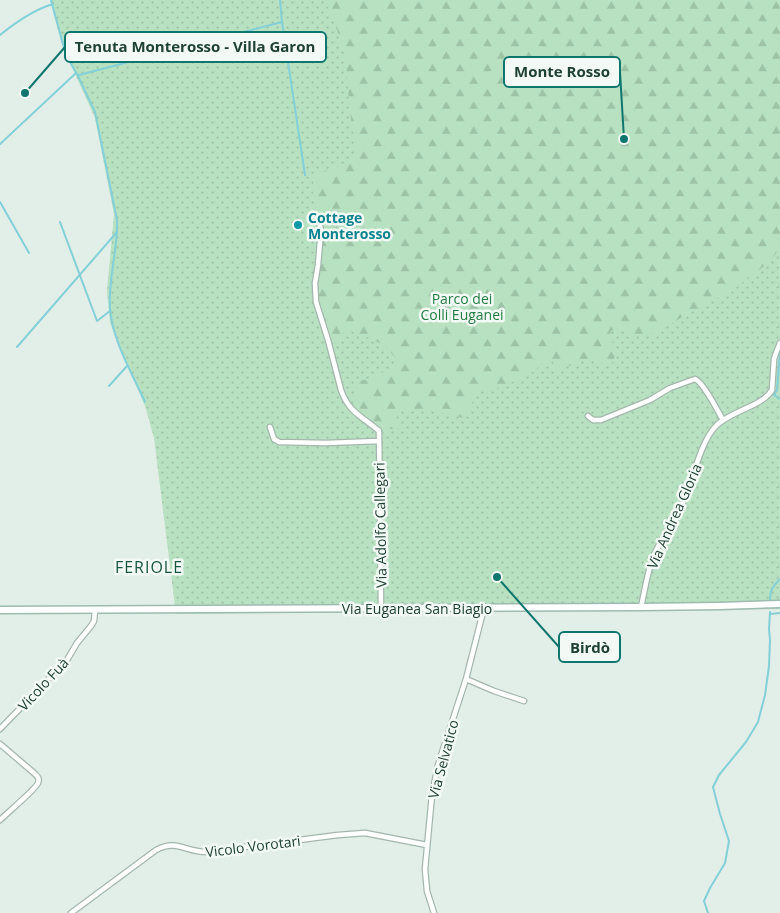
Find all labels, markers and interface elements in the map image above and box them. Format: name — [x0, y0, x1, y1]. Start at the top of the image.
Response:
callout: Tenuta Monterosso - Villa Garon — [65, 32, 326, 62]
text: Tenuta Monterosso - Villa Garon — [75, 36, 315, 56]
callout: Monte Rosso — [504, 57, 620, 87]
text: Monte Rosso — [514, 61, 610, 81]
place label: Cottage Monterosso — [308, 208, 391, 243]
marker: Cottage Monterosso — [292, 219, 304, 231]
park label: Parco dei Colli Euganei — [420, 289, 504, 324]
street label: Via Andrea Gloria — [642, 460, 706, 572]
street label: Via Adolfo Callegari — [369, 462, 391, 588]
district label: FERIOLE — [115, 556, 183, 578]
street label: Via Euganea San Biagio — [342, 599, 492, 618]
callout: Birdò — [559, 632, 620, 662]
text: Birdò — [570, 637, 610, 657]
street label: Vicolo Fuà — [13, 653, 73, 715]
street label: Via Selvatico — [423, 718, 463, 800]
street label: Vicolo Vorotari — [204, 831, 302, 861]

